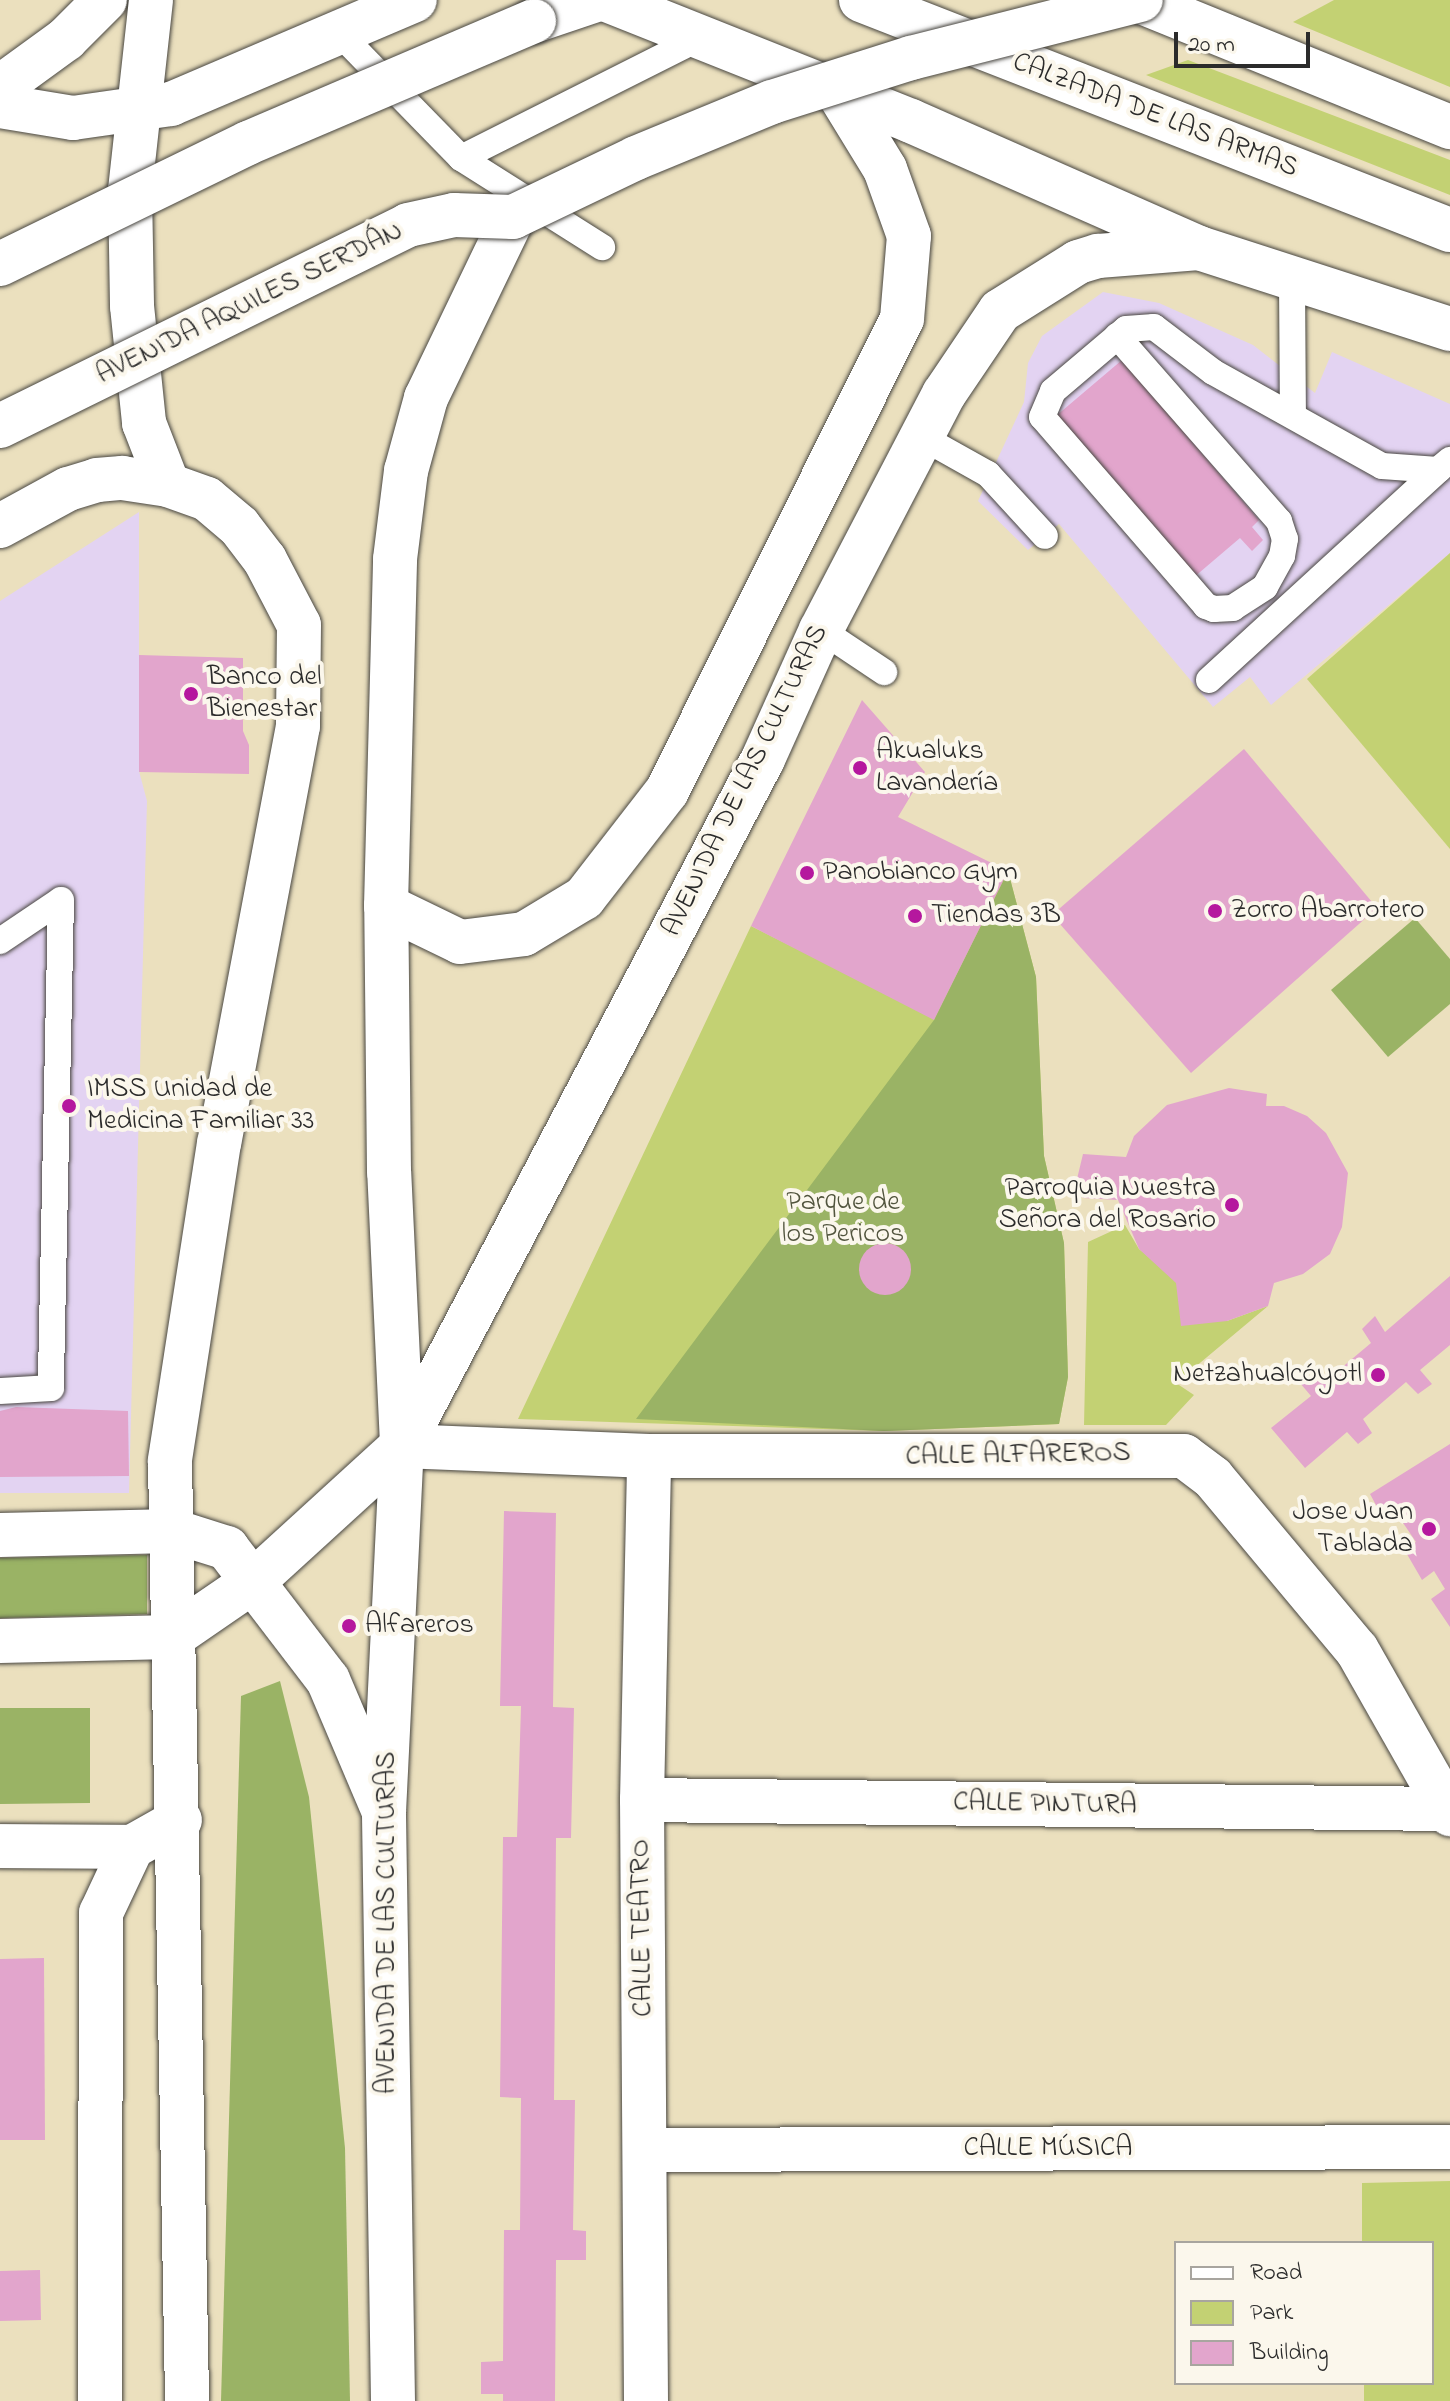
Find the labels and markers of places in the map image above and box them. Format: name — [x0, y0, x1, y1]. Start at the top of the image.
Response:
place label: Banco del Bienestar — [207, 661, 322, 727]
marker: Banco del Bienestar — [182, 685, 200, 703]
place label: Akualuks Lavandería — [876, 735, 998, 801]
marker: Akualuks Lavandería — [851, 759, 869, 777]
place label: Panobianco Gym — [823, 856, 1018, 890]
marker: Panobianco Gym — [798, 864, 816, 882]
place label: Zorro Abarrotero — [1231, 894, 1425, 928]
place label: Tiendas 3B — [931, 899, 1061, 933]
marker: Zorro Abarrotero — [1206, 902, 1224, 920]
marker: Tiendas 3B — [906, 907, 924, 925]
place label: IMSS Unidad de Medicina Familiar 33 — [87, 1073, 314, 1139]
marker: IMSS Unidad de Medicina Familiar 33 — [58, 1095, 80, 1117]
place label: Parroquia Nuestra Señora del Rosario — [999, 1172, 1216, 1238]
marker: Parroquia Nuestra Señora del Rosario — [1223, 1196, 1241, 1214]
place label: Netzahualcóyotl — [1173, 1358, 1362, 1392]
marker: Netzahualcóyotl — [1369, 1366, 1387, 1384]
place label: Jose Juan Tablada — [1292, 1496, 1413, 1562]
marker: Jose Juan Tablada — [1420, 1520, 1438, 1538]
place label: Alfareros — [365, 1609, 474, 1643]
marker: Alfareros — [340, 1617, 358, 1635]

